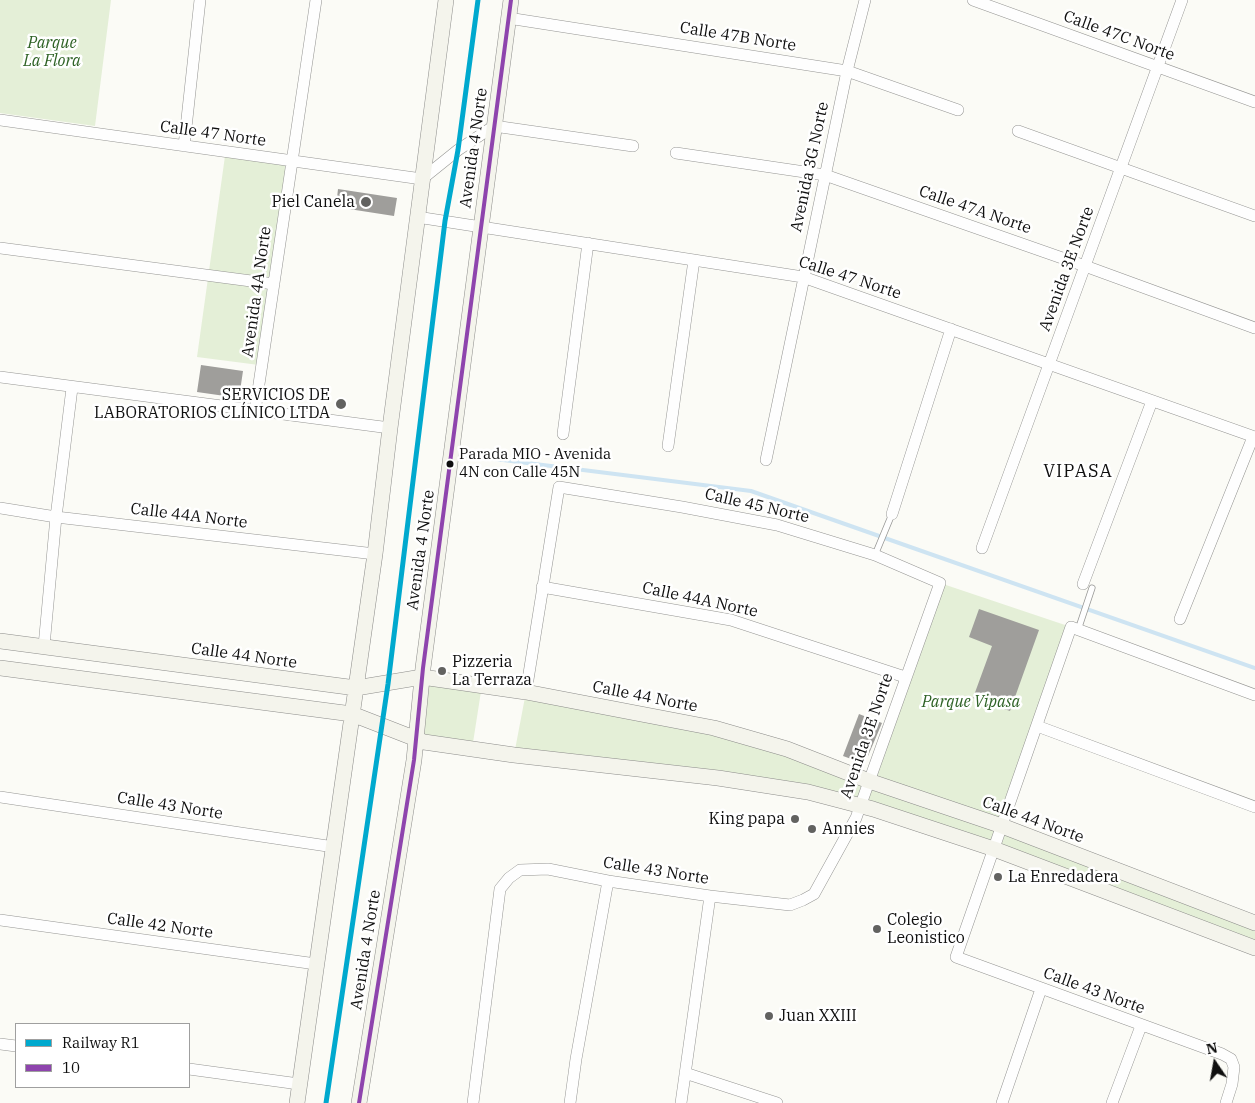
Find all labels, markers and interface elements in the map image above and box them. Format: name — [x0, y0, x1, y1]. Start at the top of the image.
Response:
street label: Calle 47C Norte — [1061, 7, 1177, 65]
street label: Calle 47B Norte — [679, 18, 797, 56]
park label: Parque La Flora — [23, 33, 81, 71]
street label: Avenida 4 Norte — [456, 87, 492, 209]
street label: Avenida 3G Norte — [787, 100, 833, 234]
street label: Calle 47 Norte — [159, 117, 267, 151]
street label: Calle 47A Norte — [916, 182, 1034, 238]
place label: Piel Canela — [272, 192, 355, 212]
marker: Piel Canela — [359, 195, 373, 209]
street label: Avenida 3E Norte — [1036, 204, 1098, 334]
street label: Avenida 4A Norte — [238, 225, 276, 359]
street label: Calle 47 Norte — [796, 252, 904, 304]
place label: SERVICIOS DE LABORATORIOS CLÍNICO LTDA — [94, 385, 330, 423]
marker: SERVICIOS DE LABORATORIOS CLÍNICO LTDA — [334, 397, 348, 411]
place label: Parada MIO - Avenida 4N con Calle 45N — [459, 446, 611, 481]
marker: Parada MIO - Avenida 4N con Calle 45N — [445, 459, 455, 469]
district label: VIPASA — [1042, 461, 1114, 483]
street label: Calle 45 Norte — [703, 485, 811, 527]
street label: Avenida 4 Norte — [403, 489, 439, 611]
street label: Calle 44A Norte — [129, 499, 249, 533]
street label: Calle 44A Norte — [640, 578, 760, 622]
street label: Calle 44 Norte — [190, 639, 298, 673]
place label: Pizzeria La Terraza — [452, 652, 532, 690]
marker: Pizzeria La Terraza — [436, 665, 448, 677]
street label: Avenida 3E Norte — [837, 671, 897, 801]
street label: Calle 44 Norte — [591, 677, 699, 717]
park label: Parque Vipasa — [922, 692, 1020, 712]
street label: Calle 43 Norte — [116, 788, 224, 824]
street label: Calle 44 Norte — [980, 793, 1086, 847]
place label: King papa — [709, 809, 785, 829]
marker: King papa — [789, 813, 801, 825]
place label: Annies — [822, 819, 875, 839]
marker: Annies — [806, 823, 818, 835]
street label: Calle 43 Norte — [602, 853, 710, 889]
place label: La Enredadera — [1008, 867, 1119, 887]
marker: La Enredadera — [992, 871, 1004, 883]
street label: Avenida 4 Norte — [347, 889, 385, 1011]
street label: Calle 42 Norte — [106, 909, 214, 943]
place label: Colegio Leonistico — [887, 910, 965, 948]
marker: Colegio Leonistico — [871, 923, 883, 935]
street label: Calle 43 Norte — [1041, 964, 1147, 1018]
place label: Juan XXIII — [779, 1006, 857, 1026]
marker: Juan XXIII — [763, 1010, 775, 1022]
legend — [15, 1023, 190, 1088]
text: Railway R1 — [62, 1033, 140, 1052]
north arrow — [1190, 1038, 1240, 1088]
text: N — [1205, 1038, 1219, 1058]
text: 10 — [62, 1058, 80, 1077]

